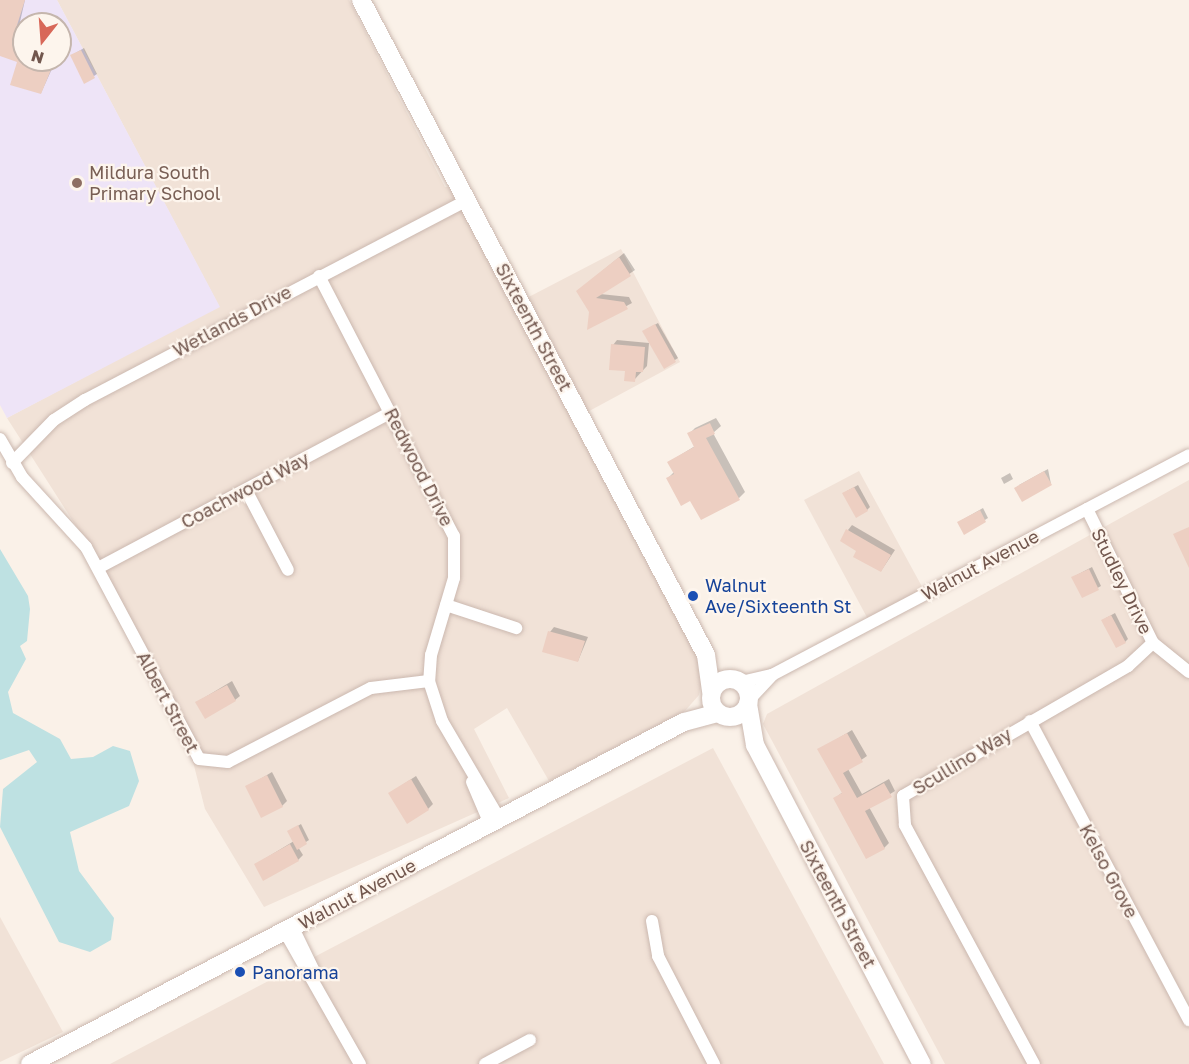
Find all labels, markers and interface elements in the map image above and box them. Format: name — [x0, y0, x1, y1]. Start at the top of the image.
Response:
north arrow — [12, 12, 72, 72]
text: N — [29, 46, 46, 69]
place label: Mildura South Primary School — [89, 162, 221, 204]
marker: Mildura South Primary School — [70, 176, 84, 190]
street label: Sixteenth Street — [491, 259, 577, 395]
street label: Wetlands Drive — [169, 281, 295, 361]
street label: Redwood Drive — [380, 404, 458, 530]
street label: Coachwood Way — [177, 447, 313, 533]
street label: Walnut Avenue — [918, 525, 1042, 605]
street label: Studley Drive — [1087, 525, 1157, 637]
place label: Walnut Ave/Sixteenth St — [705, 575, 851, 618]
marker: Walnut Ave/Sixteenth St — [686, 589, 700, 603]
street label: Albert Street — [132, 648, 204, 756]
street label: Scullino Way — [909, 723, 1015, 799]
street label: Kelso Grove — [1075, 820, 1143, 922]
street label: Sixteenth Street — [795, 836, 881, 972]
street label: Walnut Avenue — [295, 854, 419, 934]
place label: Panorama — [252, 961, 339, 983]
marker: Panorama — [233, 965, 247, 979]

